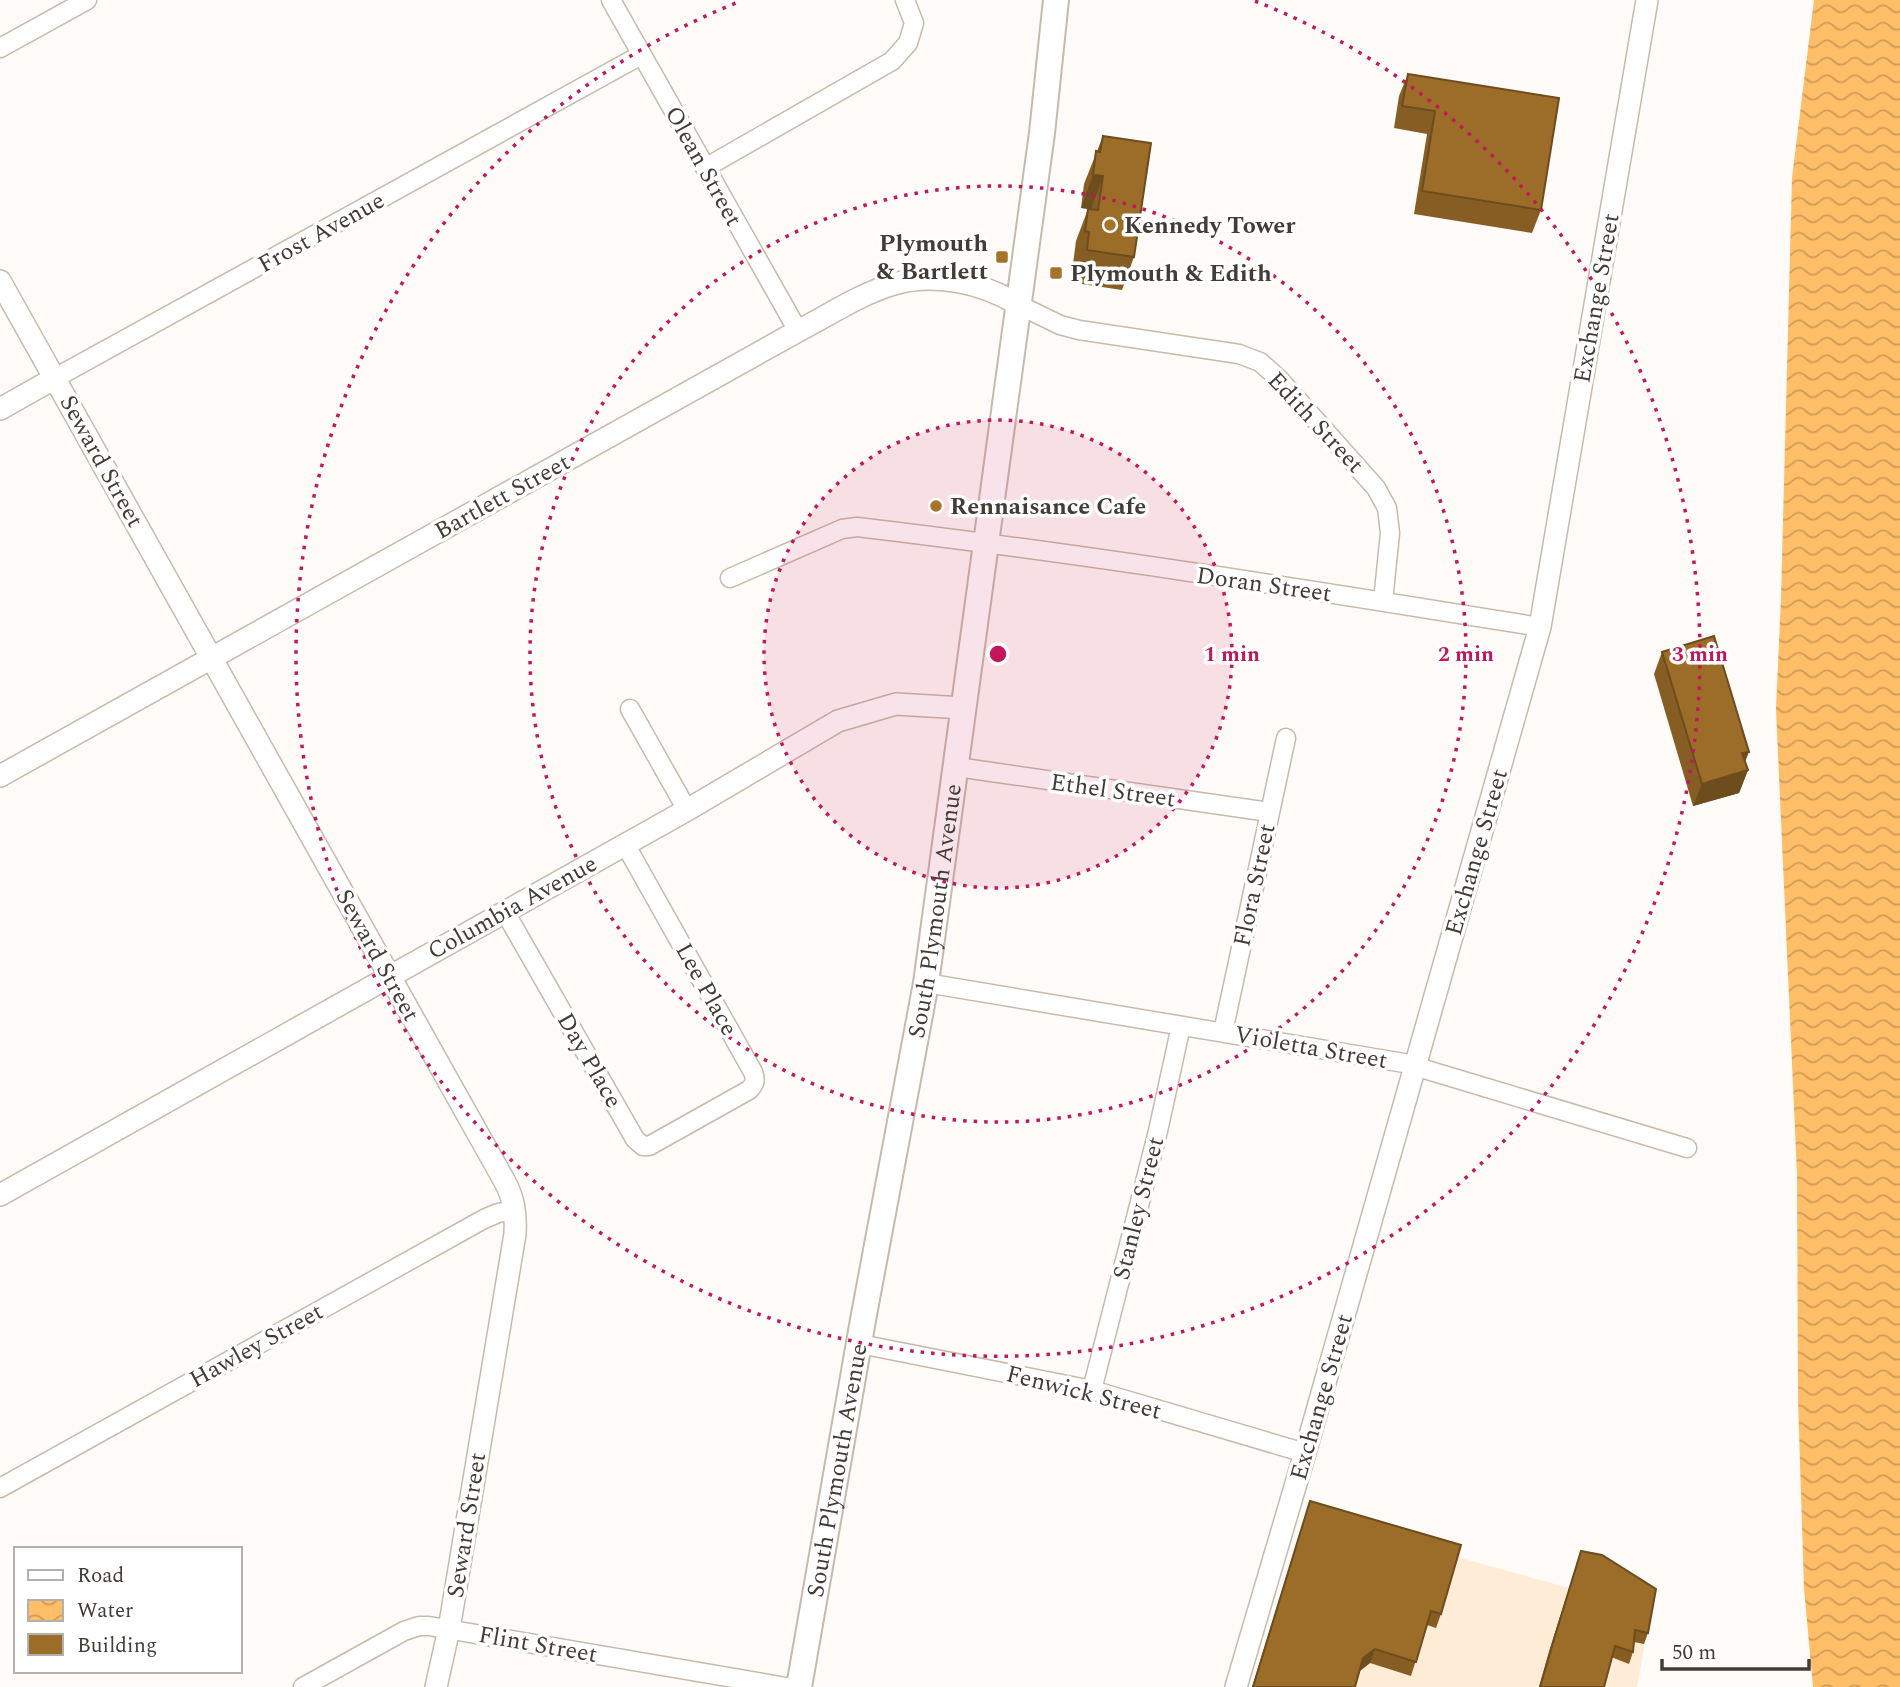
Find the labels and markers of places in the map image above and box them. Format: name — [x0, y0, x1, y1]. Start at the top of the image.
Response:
place label: Kennedy Tower — [1124, 208, 1296, 244]
marker: Kennedy Tower — [1102, 217, 1118, 233]
place label: Plymouth & Bartlett — [876, 226, 988, 290]
marker: Plymouth & Bartlett — [994, 249, 1010, 265]
place label: Plymouth & Edith — [1070, 256, 1272, 292]
marker: Plymouth & Edith — [1048, 265, 1064, 281]
place label: Rennaisance Cafe — [950, 489, 1146, 525]
marker: Rennaisance Cafe — [928, 498, 944, 514]
centre of rings — [986, 642, 1010, 666]

